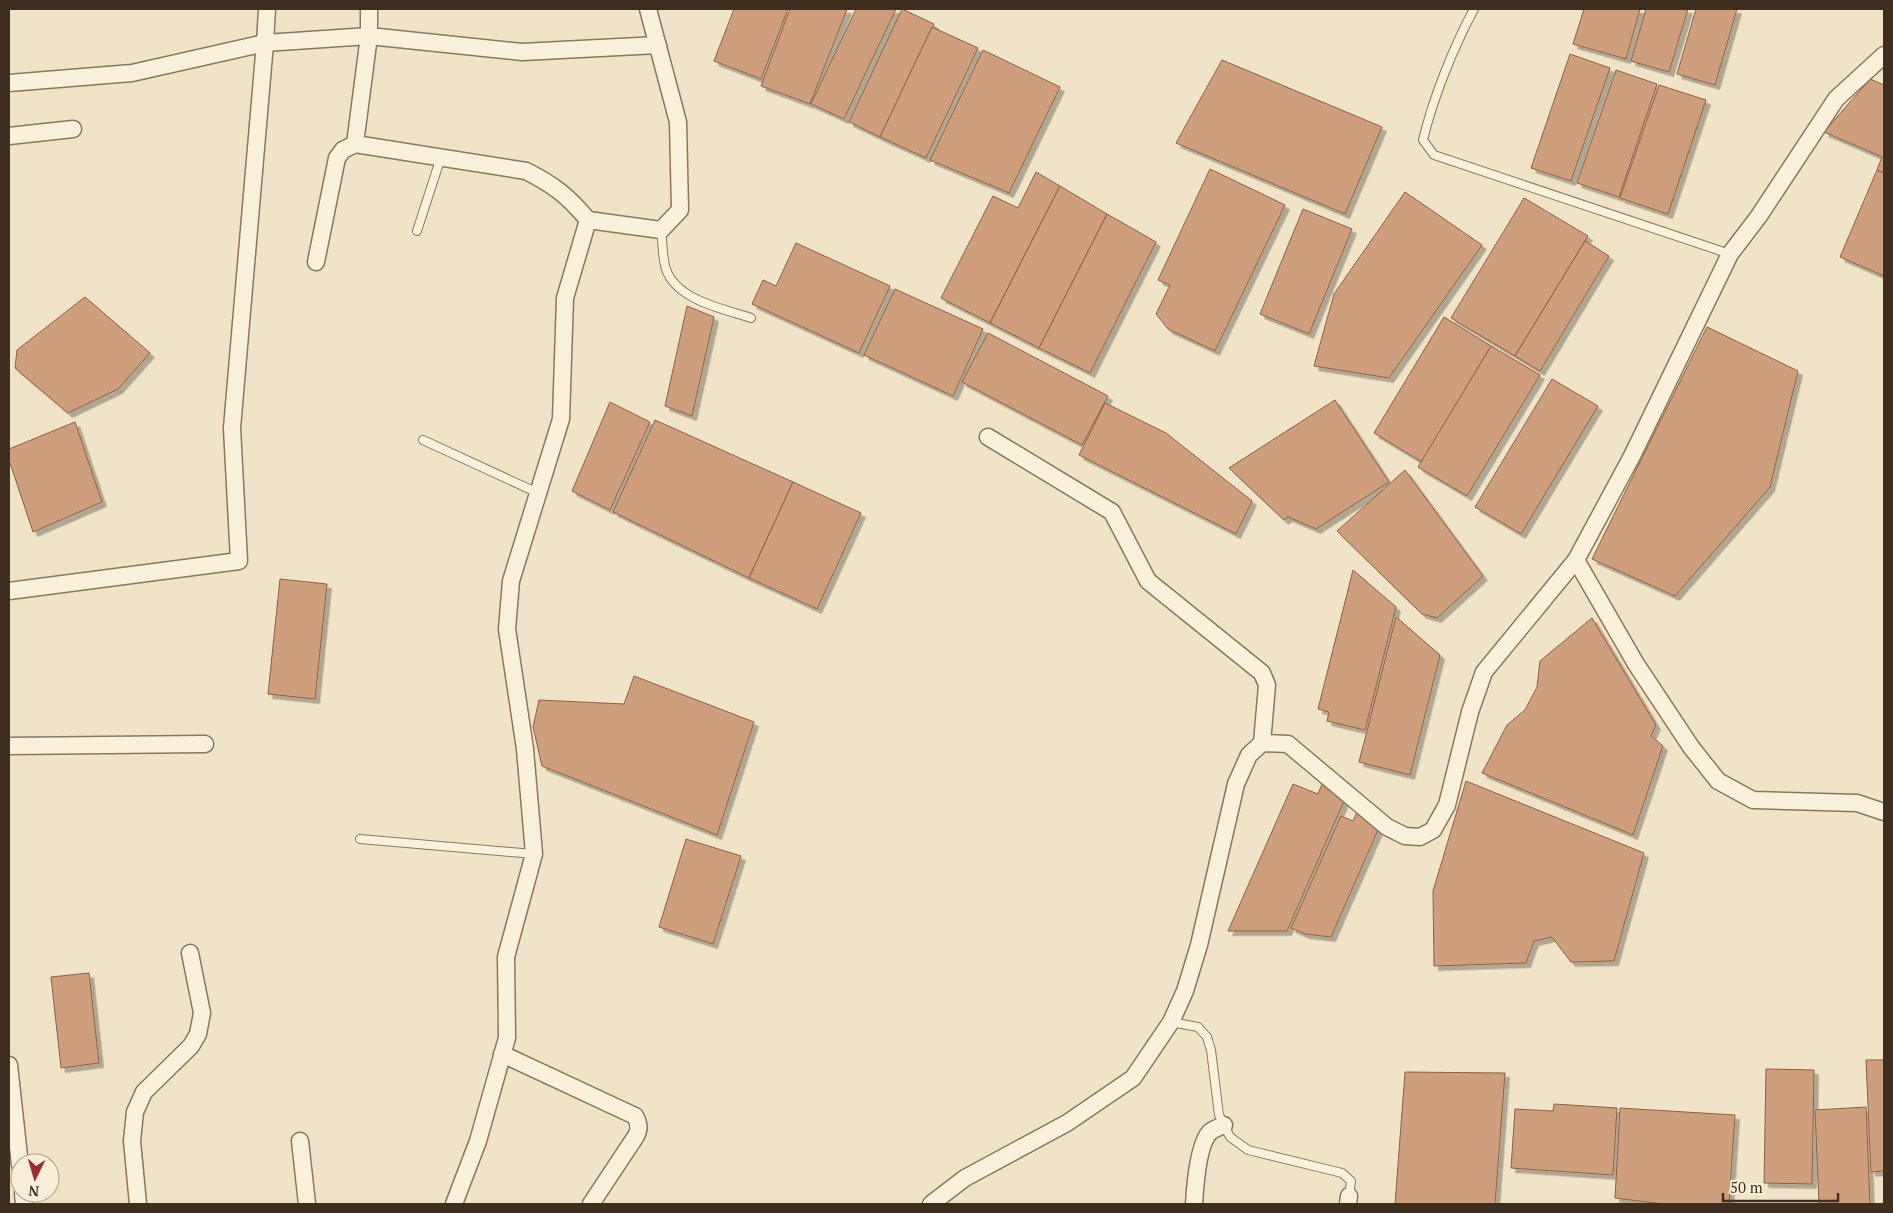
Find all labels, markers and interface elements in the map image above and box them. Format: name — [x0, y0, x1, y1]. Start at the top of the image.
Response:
north arrow — [10, 1153, 60, 1203]
scale bar — [1723, 1170, 1838, 1202]
text: 50 m — [1730, 1177, 1763, 1197]
text: N — [27, 1181, 40, 1201]

